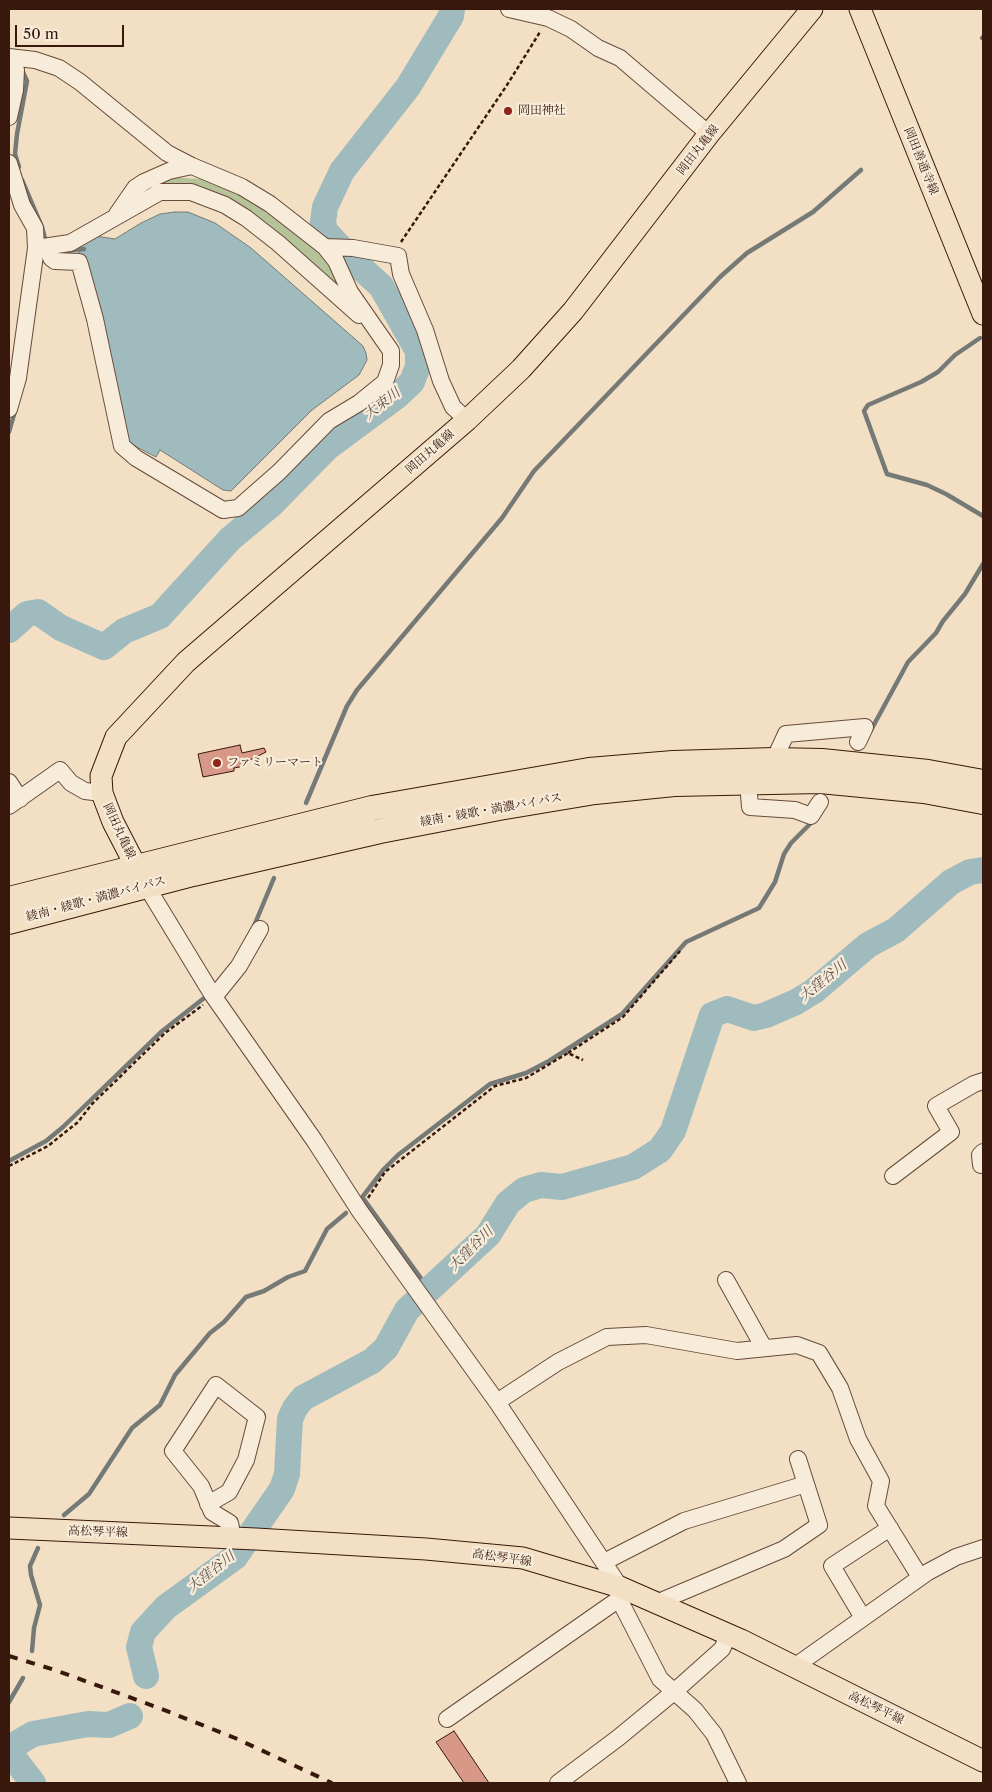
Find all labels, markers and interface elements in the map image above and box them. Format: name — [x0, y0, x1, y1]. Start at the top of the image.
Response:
scale bar — [18, 15, 126, 47]
text: 50 m — [23, 24, 59, 43]
place label: 岡田神社 — [518, 104, 566, 118]
marker: 岡田神社 — [502, 105, 514, 117]
street label: 岡田丸亀線 — [674, 122, 722, 178]
street label: 岡田善通寺線 — [901, 125, 941, 197]
water label: 大束川 — [360, 384, 404, 424]
street label: 岡田丸亀線 — [403, 427, 457, 477]
place label: ファミリーマート — [227, 756, 323, 770]
marker: ファミリーマート — [211, 757, 223, 769]
street label: 綾南・綾歌・満濃バイパス — [419, 790, 563, 830]
street label: 岡田丸亀線 — [100, 801, 138, 861]
street label: 綾南・綾歌・満濃バイパス — [25, 873, 167, 925]
water label: 大窪谷川 — [796, 957, 850, 1005]
water label: 大窪谷川 — [445, 1223, 497, 1275]
street label: 高松琴平線 — [68, 1524, 128, 1540]
street label: 高松琴平線 — [471, 1547, 533, 1569]
water label: 大窪谷川 — [184, 1548, 238, 1596]
street label: 高松琴平線 — [846, 1688, 906, 1728]

